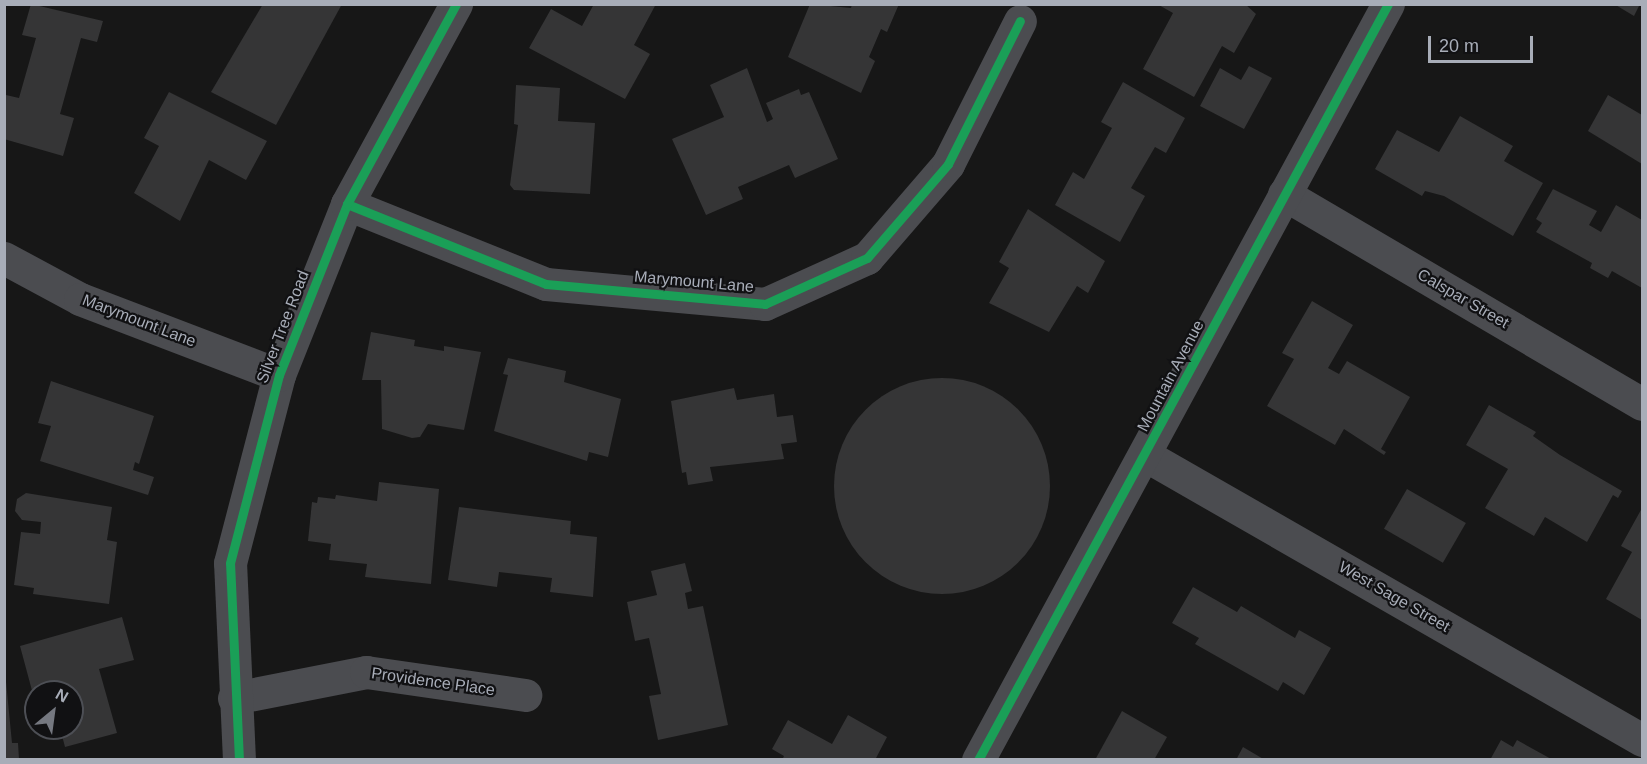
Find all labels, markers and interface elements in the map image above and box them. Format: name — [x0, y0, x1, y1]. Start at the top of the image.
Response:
scale bar — [1431, 24, 1536, 62]
text: 20 m — [1439, 36, 1479, 56]
street label: Calspar Street — [1414, 265, 1512, 333]
street label: Marymount Lane — [633, 267, 755, 297]
street label: Silver Tree Road — [253, 268, 313, 386]
street label: Marymount Lane — [80, 291, 198, 351]
street label: Mountain Avenue — [1133, 317, 1209, 435]
street label: West Sage Street — [1335, 557, 1453, 637]
street label: Providence Place — [370, 664, 496, 700]
north arrow — [24, 680, 84, 740]
text: N — [53, 685, 71, 706]

